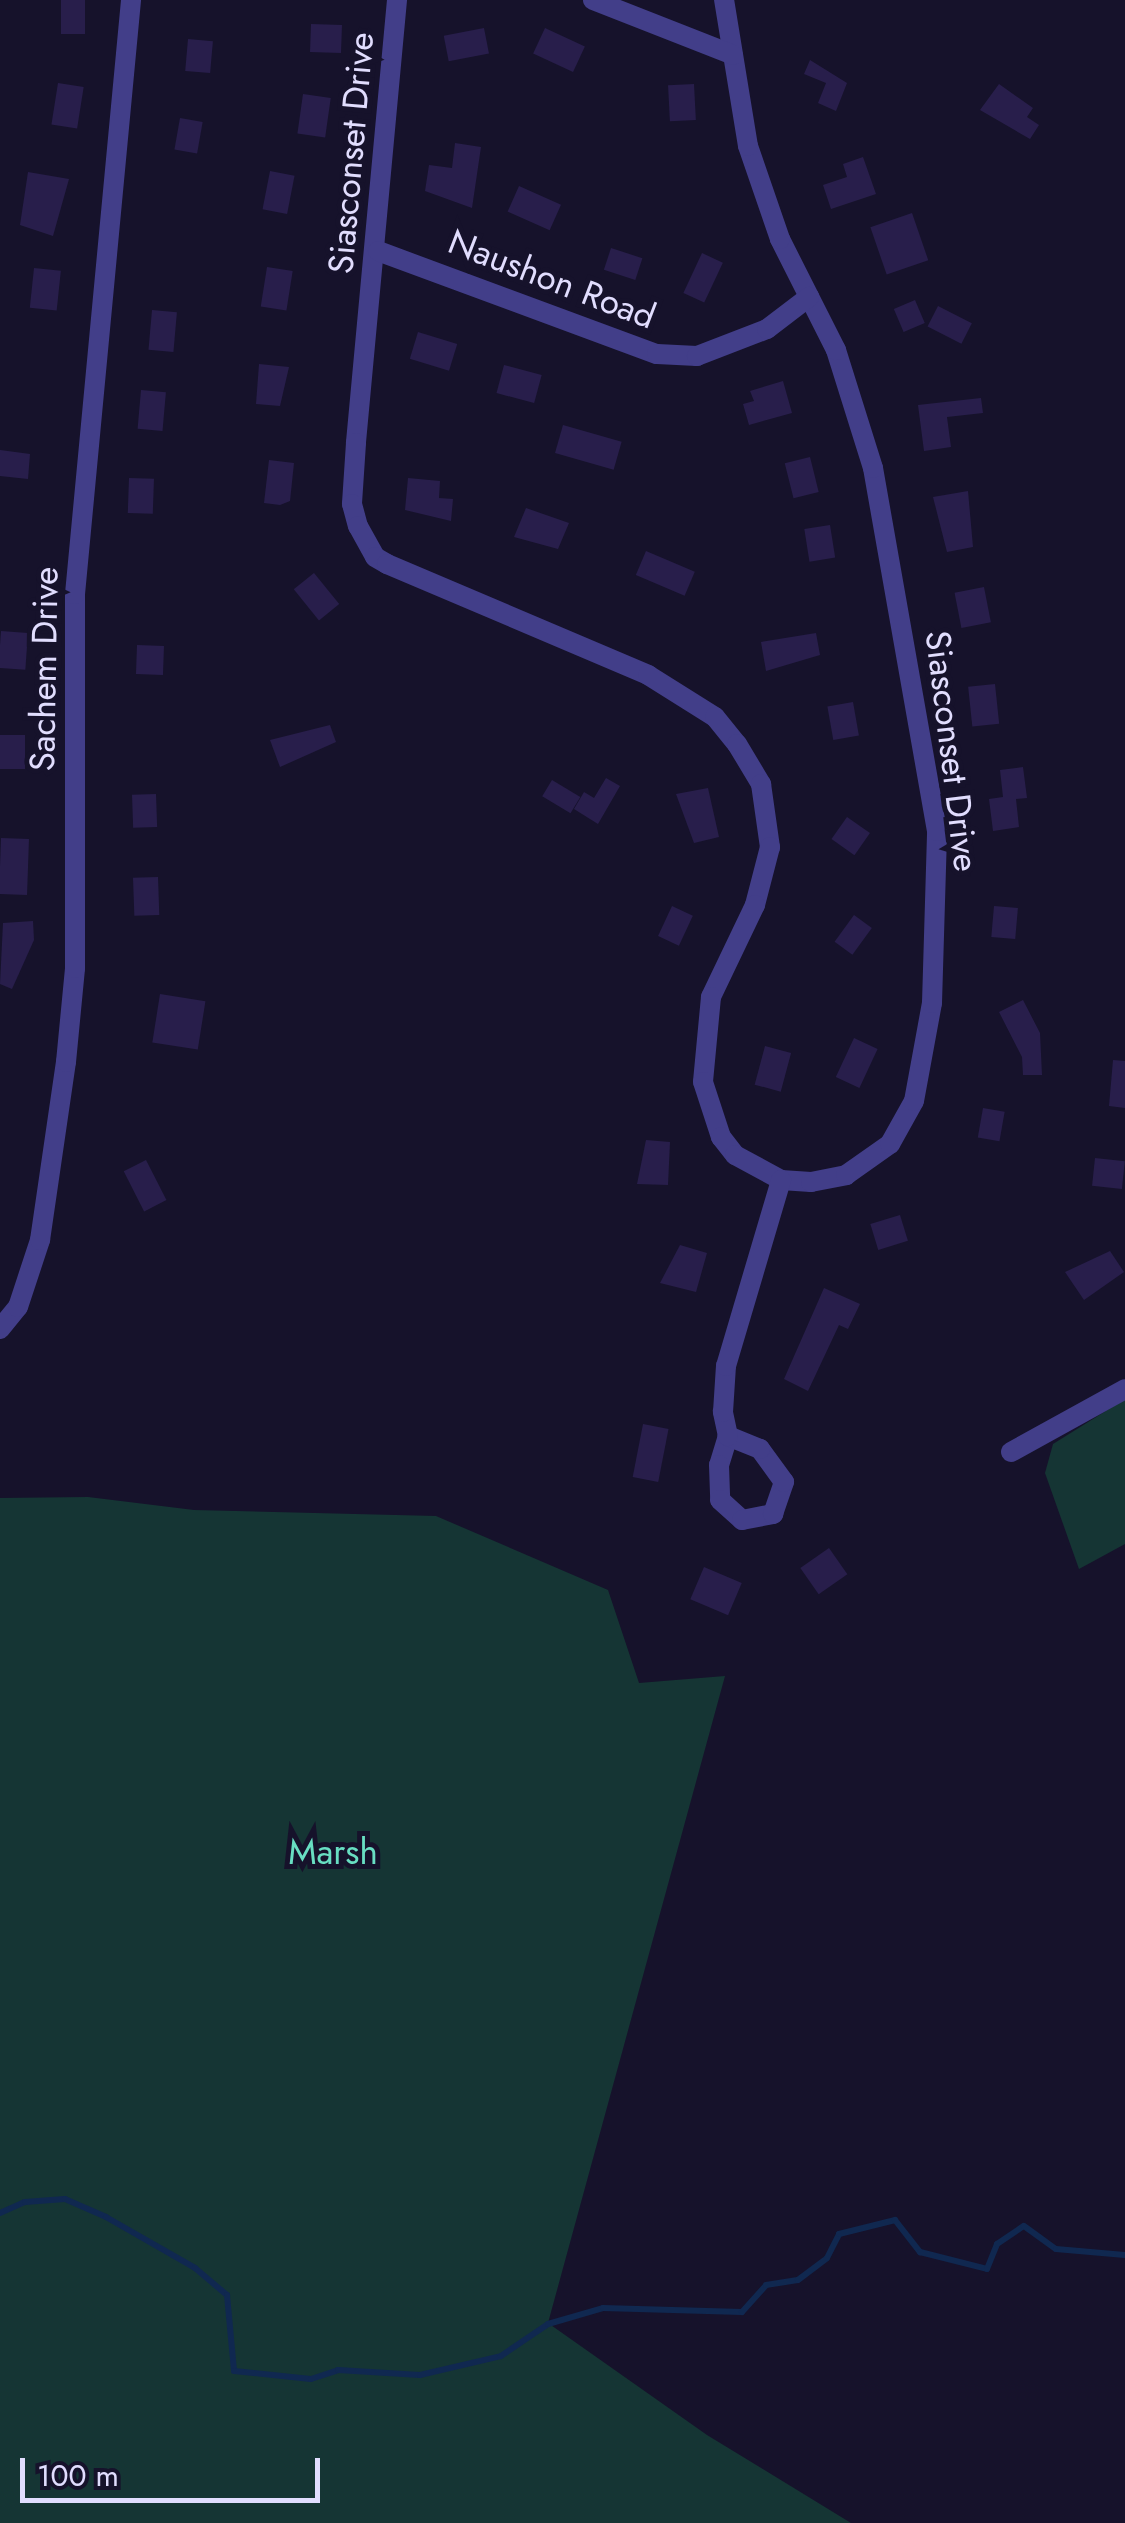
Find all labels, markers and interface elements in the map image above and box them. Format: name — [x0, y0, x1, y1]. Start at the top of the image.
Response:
street label: Siasconset Drive — [320, 30, 382, 276]
street label: Naushon Road — [443, 220, 661, 338]
street label: Sachem Drive — [21, 566, 67, 772]
street label: Siasconset Drive — [916, 628, 988, 874]
park label: Marsh — [288, 1831, 378, 1873]
scale bar — [25, 2438, 325, 2500]
text: 100 m — [37, 2454, 119, 2497]

